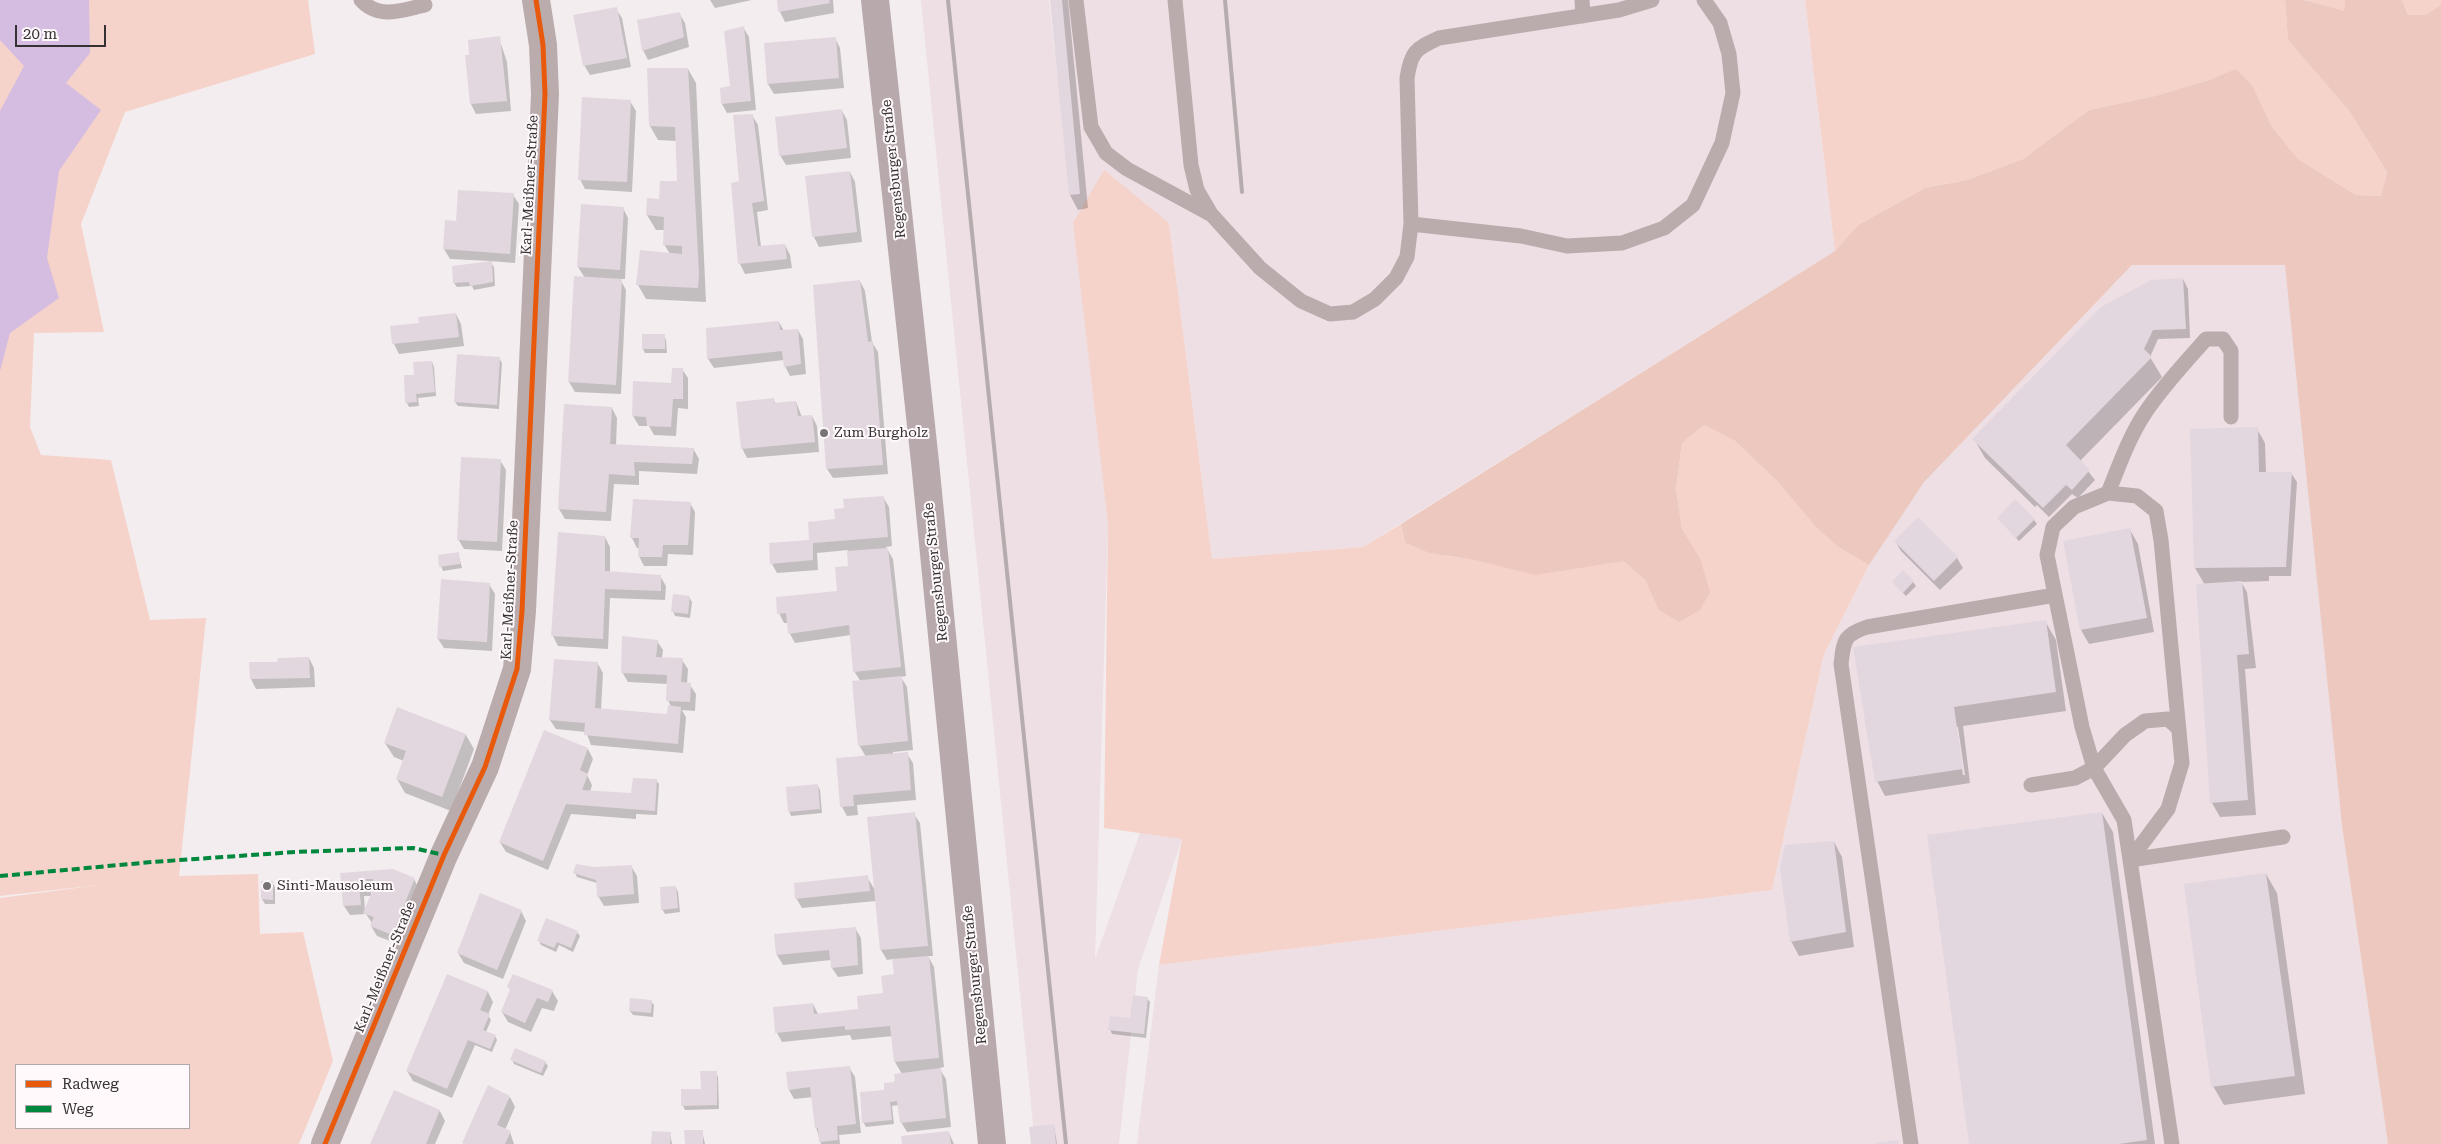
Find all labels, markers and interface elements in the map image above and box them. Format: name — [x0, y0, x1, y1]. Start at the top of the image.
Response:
scale bar — [18, 15, 109, 47]
text: 20 m — [23, 25, 57, 43]
street label: Regensburger Straße — [878, 99, 910, 239]
street label: Karl-Meißner-Straße — [518, 115, 542, 255]
place label: Zum Burgholz — [834, 425, 928, 441]
marker: Zum Burgholz — [818, 427, 830, 439]
street label: Regensburger Straße — [920, 502, 952, 642]
street label: Karl-Meißner-Straße — [498, 520, 522, 660]
place label: Sinti-Mausoleum — [277, 878, 393, 894]
marker: Sinti-Mausoleum — [261, 880, 273, 892]
street label: Karl-Meißner-Straße — [351, 899, 419, 1035]
street label: Regensburger Straße — [959, 905, 991, 1045]
legend — [15, 1064, 190, 1129]
text: Radweg — [62, 1075, 119, 1093]
text: Weg — [62, 1100, 93, 1118]

